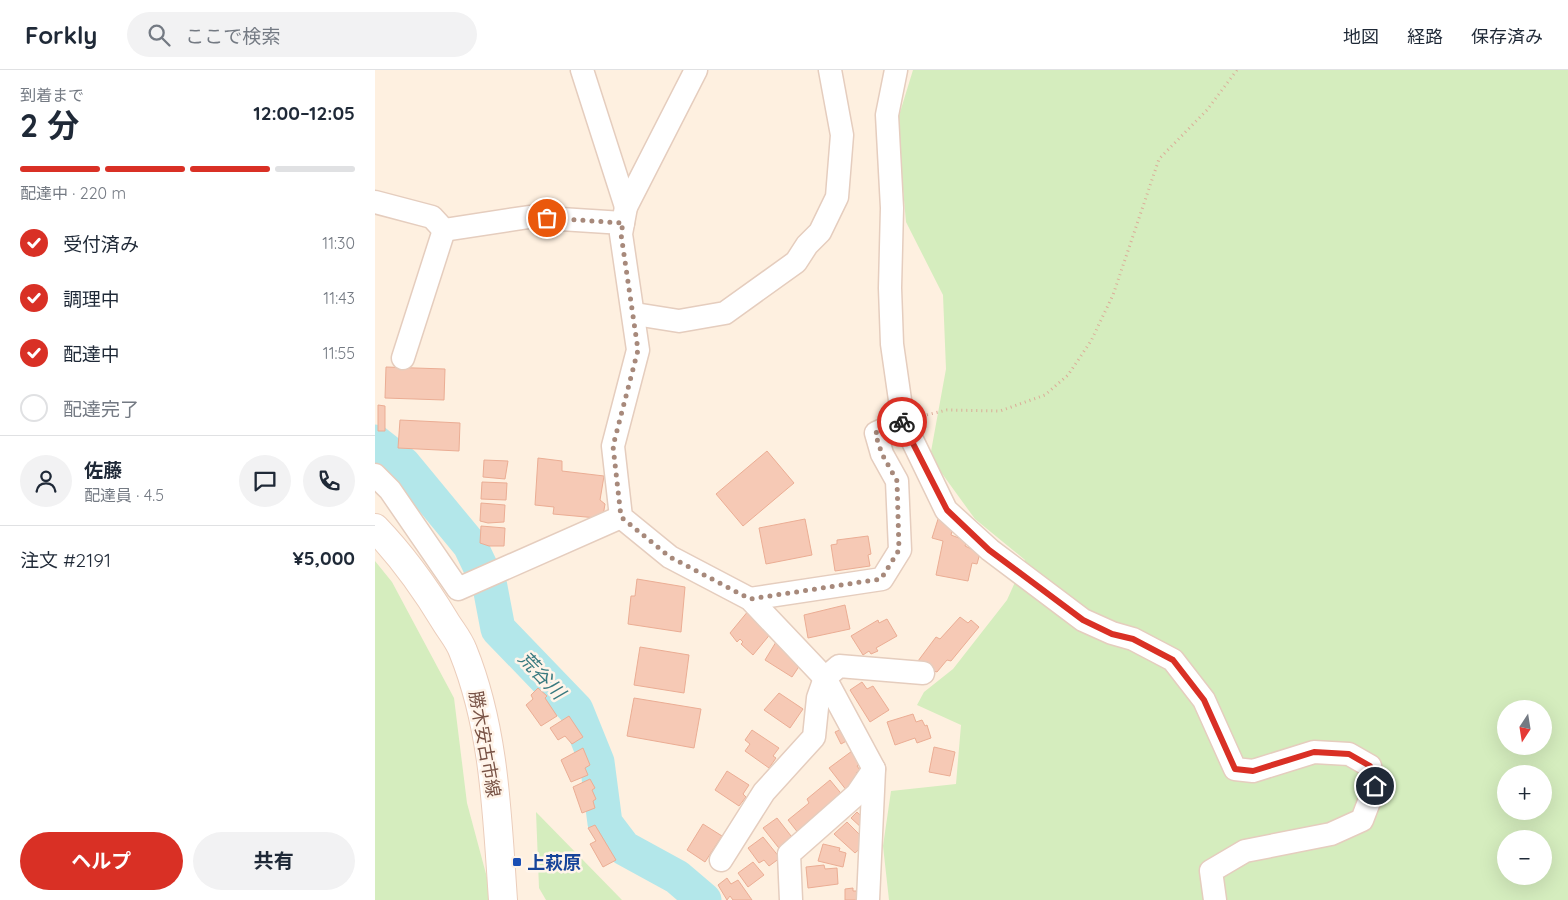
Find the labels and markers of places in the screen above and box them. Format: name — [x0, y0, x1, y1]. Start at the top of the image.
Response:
pin — [526, 197, 568, 239]
pin — [1354, 765, 1396, 807]
place label: 上萩原 — [527, 851, 581, 874]
marker: 上萩原 — [511, 856, 523, 868]

